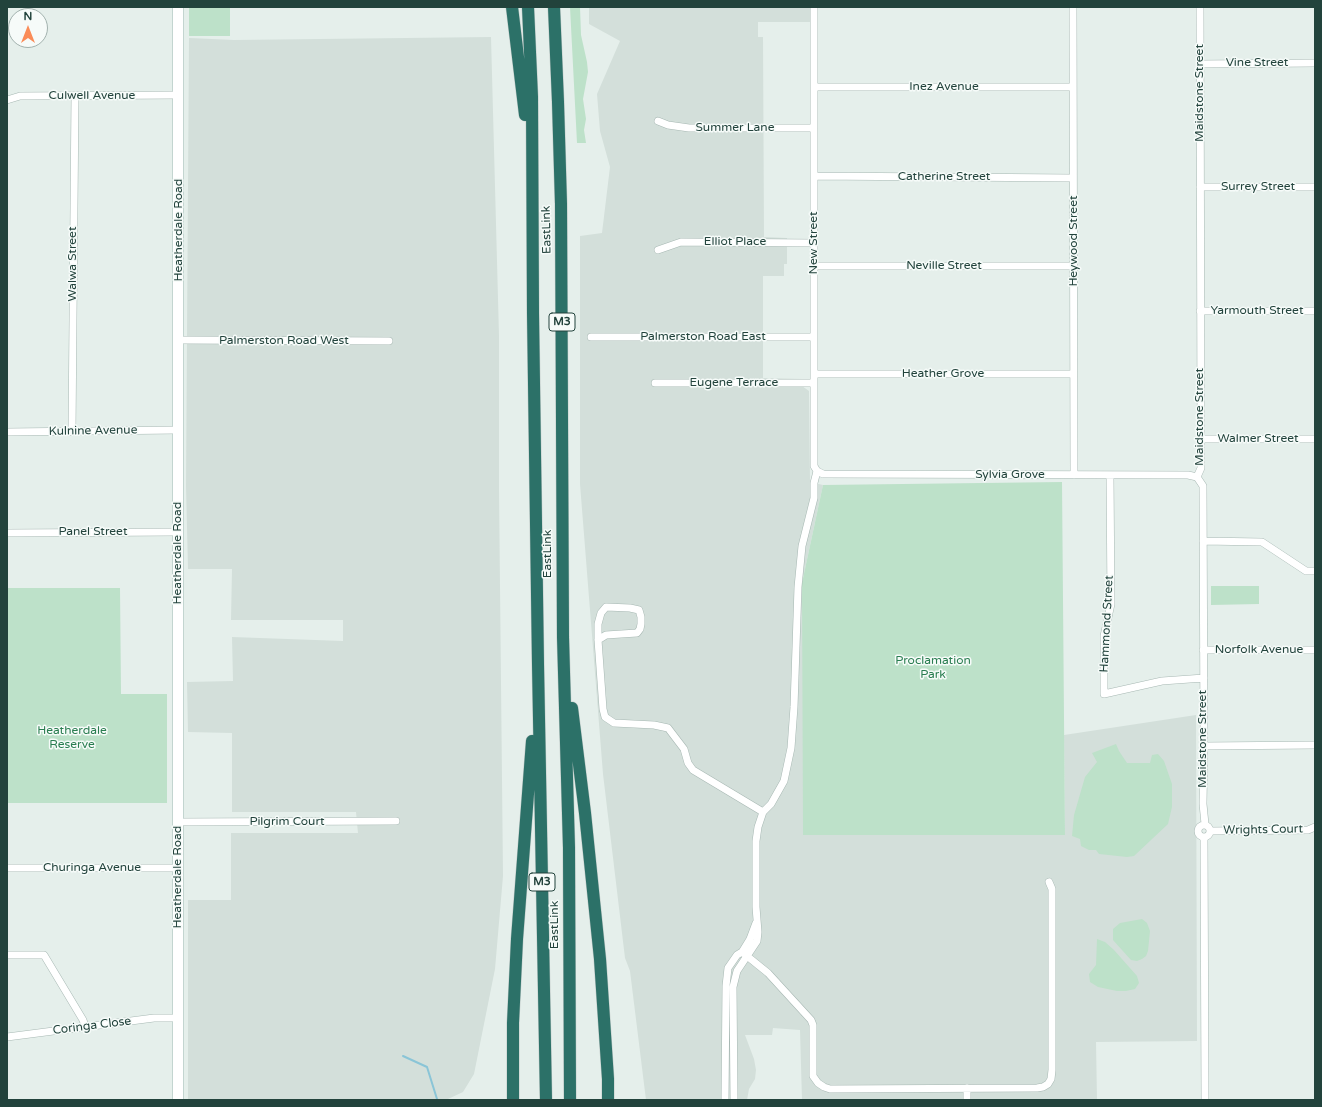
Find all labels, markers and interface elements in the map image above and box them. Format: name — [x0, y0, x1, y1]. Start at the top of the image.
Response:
north arrow — [8, 8, 48, 48]
text: N — [24, 10, 32, 23]
street label: Maidstone Street — [1193, 44, 1207, 142]
street label: Vine Street — [1226, 56, 1288, 70]
street label: Inez Avenue — [909, 80, 979, 94]
street label: Culwell Avenue — [49, 89, 135, 103]
street label: Summer Lane — [696, 121, 774, 135]
street label: Catherine Street — [898, 170, 990, 184]
street label: Heatherdale Road — [172, 179, 186, 281]
street label: Surrey Street — [1221, 180, 1295, 194]
street label: Heywood Street — [1067, 195, 1081, 287]
street label: EastLink — [539, 206, 555, 254]
street label: New Street — [807, 211, 821, 275]
street label: Walwa Street — [66, 227, 80, 301]
street label: Elliot Place — [704, 235, 766, 249]
street label: Neville Street — [906, 259, 982, 273]
street label: Yarmouth Street — [1211, 304, 1303, 318]
road number: M3 — [549, 313, 575, 331]
street label: Palmerston Road East — [640, 330, 766, 344]
street label: Palmerston Road West — [219, 334, 349, 348]
street label: Heather Grove — [902, 367, 984, 381]
street label: Maidstone Street — [1193, 368, 1207, 466]
street label: Eugene Terrace — [690, 376, 778, 390]
street label: Kulnine Avenue — [48, 423, 138, 439]
street label: Walmer Street — [1217, 432, 1299, 446]
street label: Sylvia Grove — [975, 468, 1045, 482]
street label: Heatherdale Road — [171, 502, 185, 604]
street label: Panel Street — [59, 525, 127, 539]
street label: EastLink — [541, 530, 555, 578]
street label: Hammond Street — [1097, 575, 1117, 673]
street label: Norfolk Avenue — [1215, 643, 1303, 657]
park label: Proclamation Park — [895, 654, 971, 682]
street label: Maidstone Street — [1196, 690, 1210, 788]
park label: Heatherdale Reserve — [37, 724, 107, 752]
street label: Pilgrim Court — [249, 815, 325, 829]
street label: Wrights Court — [1223, 822, 1303, 838]
street label: Heatherdale Road — [171, 826, 185, 928]
street label: Churinga Avenue — [43, 861, 141, 875]
road number: M3 — [529, 873, 555, 891]
street label: EastLink — [548, 901, 562, 949]
street label: Coringa Close — [52, 1014, 132, 1038]

